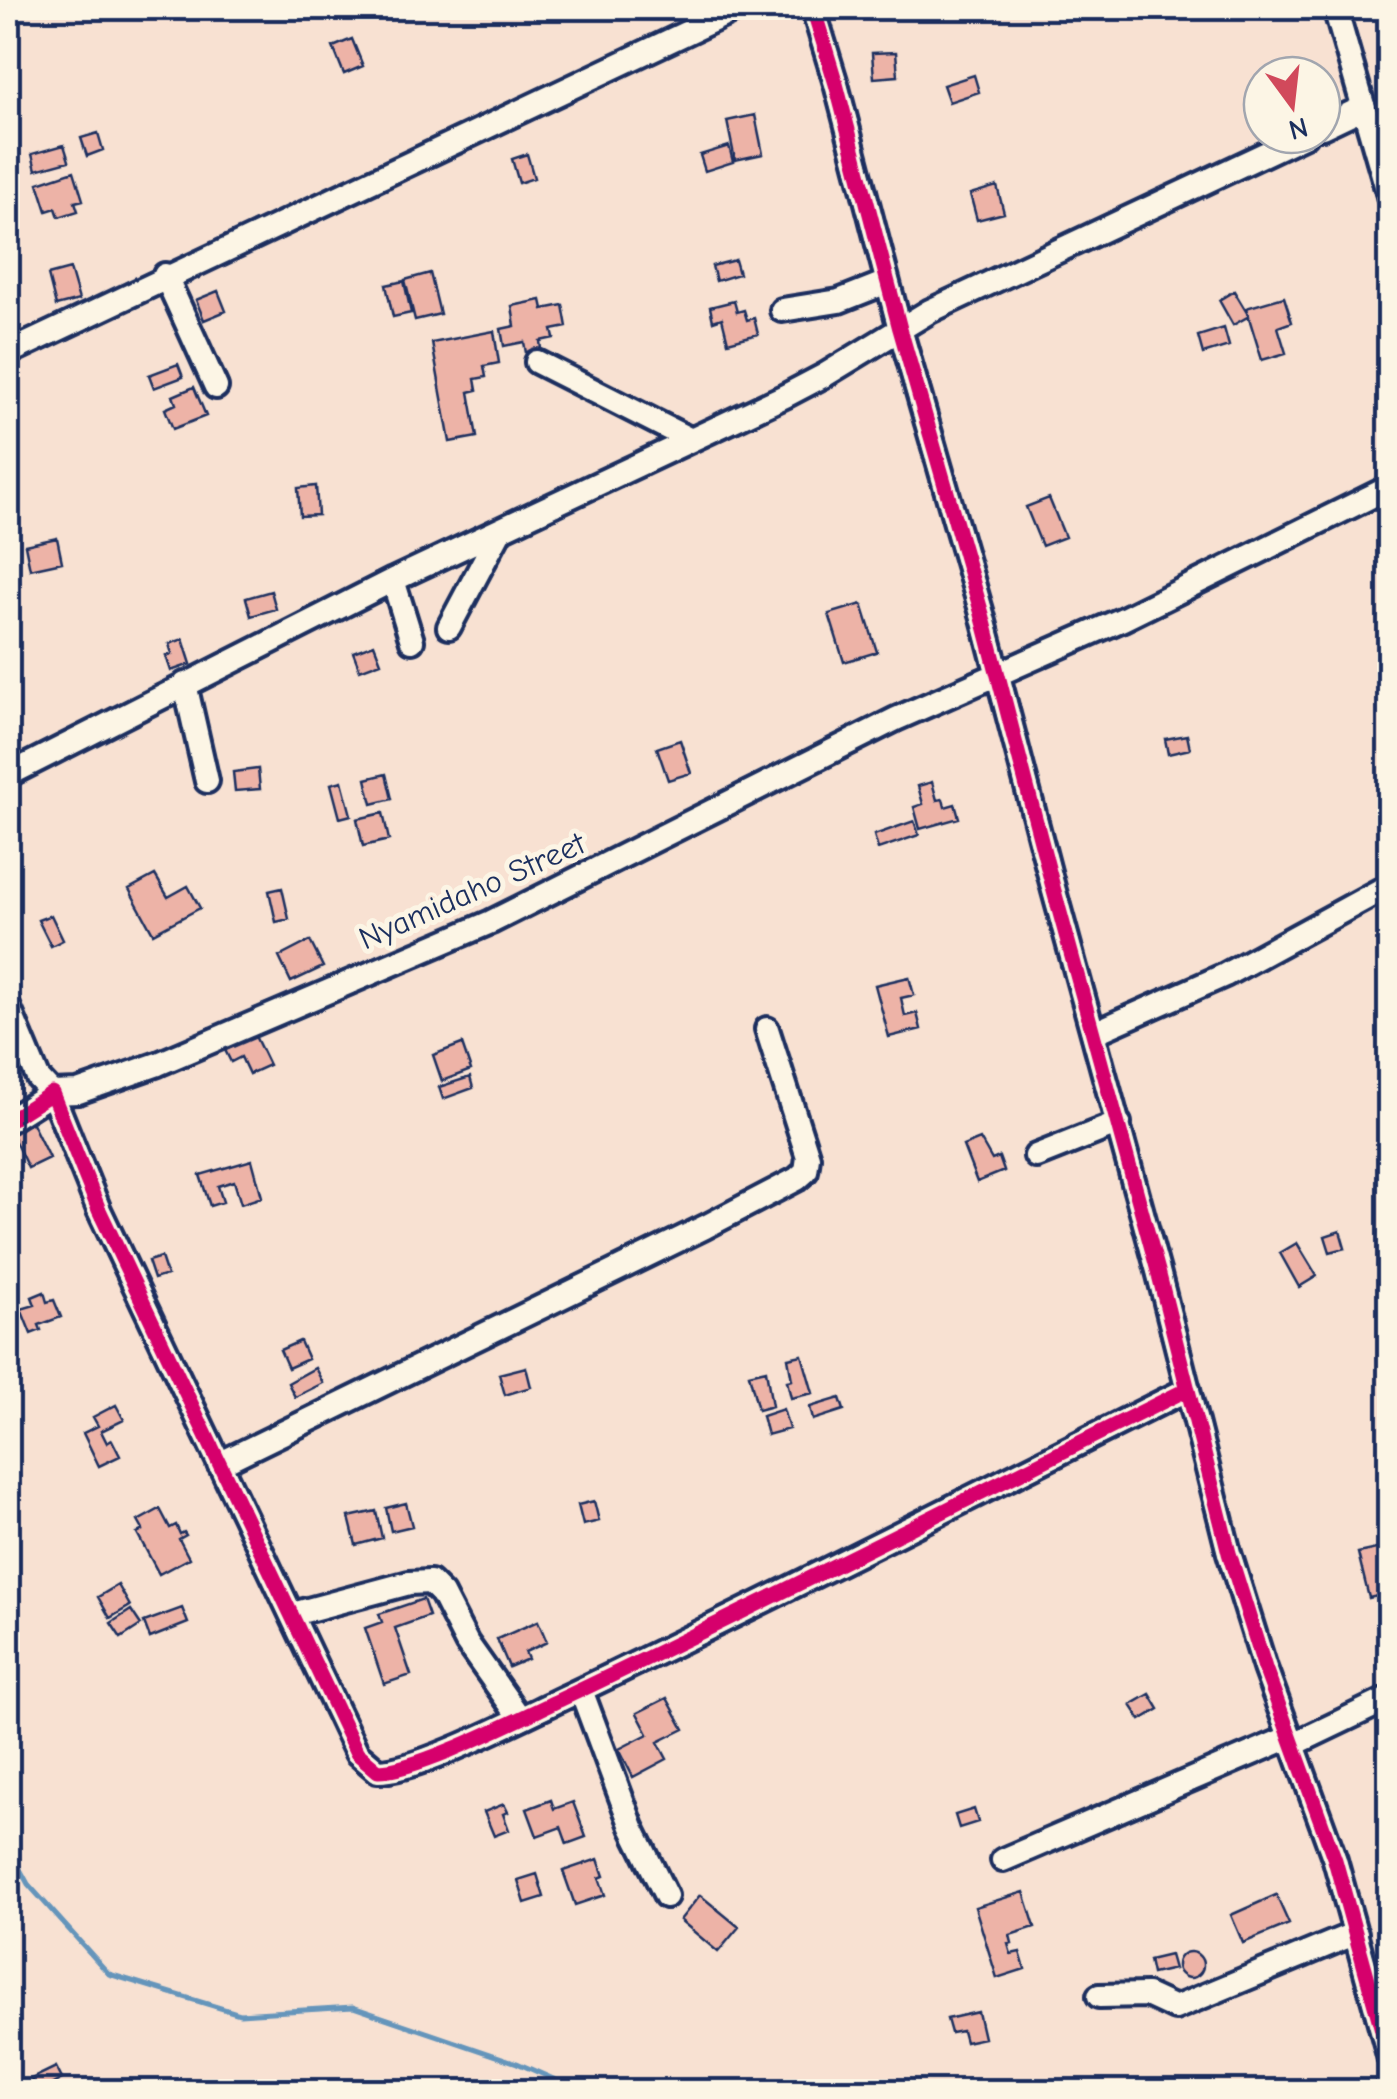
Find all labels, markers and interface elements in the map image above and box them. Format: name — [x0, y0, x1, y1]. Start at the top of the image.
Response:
north arrow — [1242, 55, 1342, 155]
text: N — [1285, 110, 1311, 146]
street label: Nyamidaho Street — [353, 824, 592, 957]

